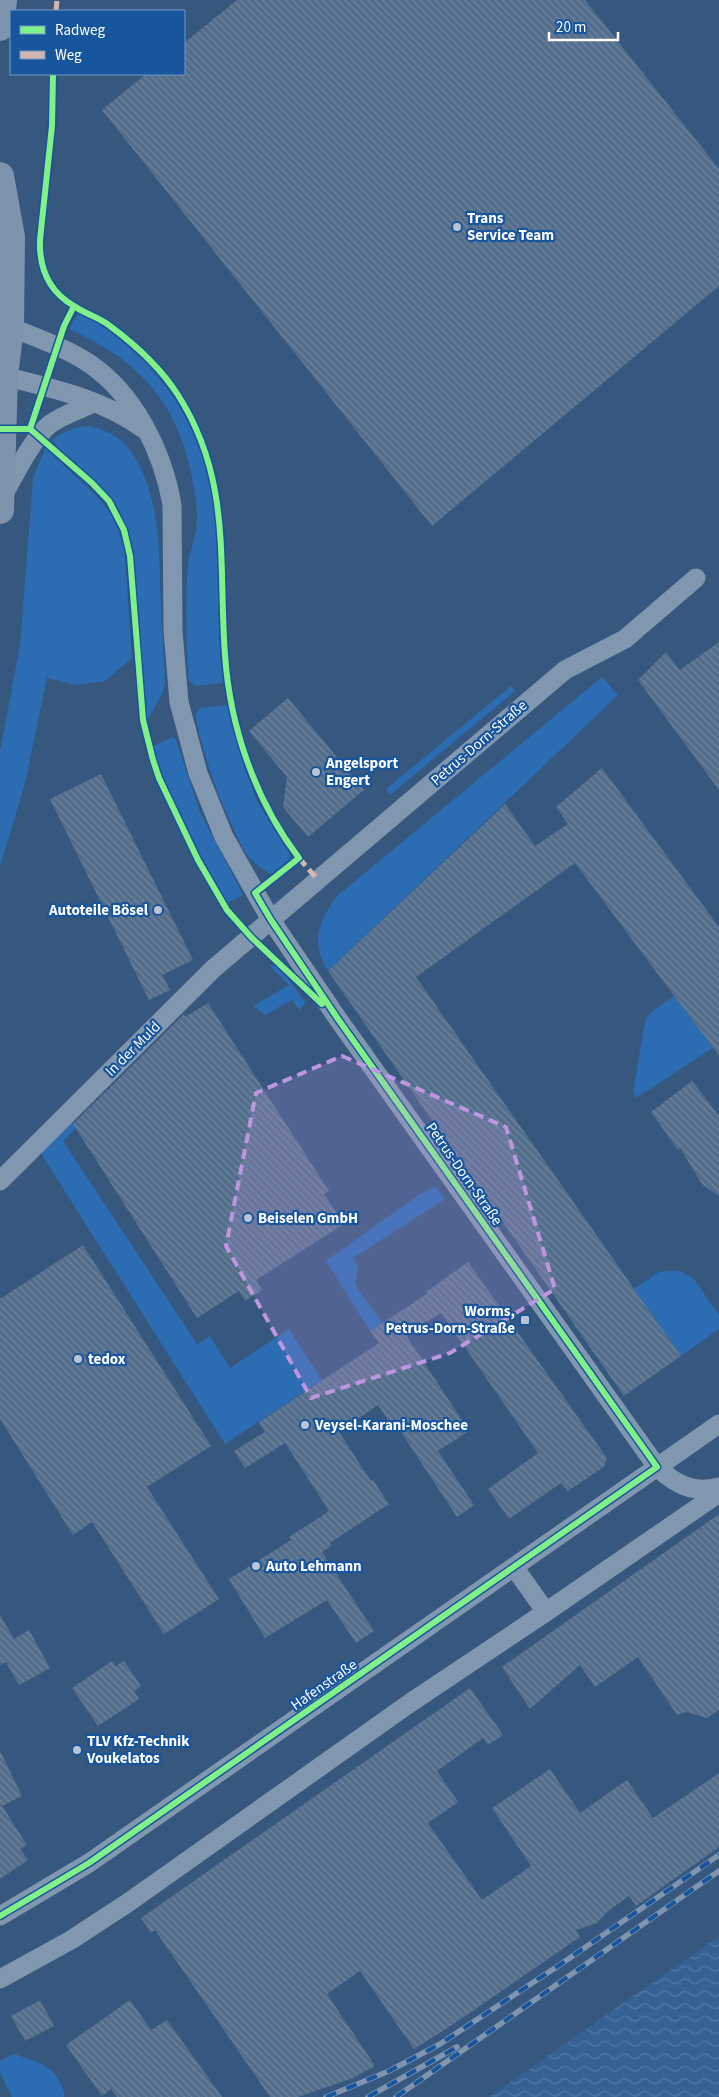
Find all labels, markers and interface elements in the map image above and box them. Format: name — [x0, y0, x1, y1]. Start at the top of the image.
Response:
legend — [10, 10, 185, 75]
scale bar — [549, 10, 618, 42]
text: 20 m — [556, 17, 586, 38]
text: Radweg — [55, 20, 105, 41]
text: Weg — [55, 45, 82, 66]
place label: Trans Service Team — [467, 208, 554, 246]
marker: Trans Service Team — [451, 221, 463, 233]
street label: Petrus-Dorn-Straße — [426, 695, 532, 791]
place label: Angelsport Engert — [325, 753, 399, 791]
marker: Angelsport Engert — [310, 766, 322, 778]
place label: Autoteile Bösel — [48, 900, 149, 921]
marker: Autoteile Bösel — [152, 904, 164, 916]
street label: In der Muld — [101, 1017, 165, 1081]
street label: Petrus-Dorn-Straße — [421, 1118, 507, 1230]
place label: Beiselen GmbH — [258, 1208, 358, 1229]
marker: Beiselen GmbH — [242, 1212, 254, 1224]
place label: Worms, Petrus-Dorn-Straße — [385, 1301, 515, 1339]
marker: Worms, Petrus-Dorn-Straße — [519, 1314, 531, 1326]
place label: tedox — [88, 1349, 126, 1370]
marker: tedox — [72, 1353, 84, 1365]
place label: Veysel-Karani-Moschee — [314, 1415, 468, 1436]
marker: Veysel-Karani-Moschee — [299, 1419, 311, 1431]
place label: Auto Lehmann — [265, 1556, 362, 1577]
marker: Auto Lehmann — [250, 1560, 262, 1572]
street label: Hafenstraße — [287, 1654, 361, 1716]
place label: TLV Kfz-Technik Voukelatos — [86, 1731, 190, 1769]
marker: TLV Kfz-Technik Voukelatos — [71, 1744, 83, 1756]

